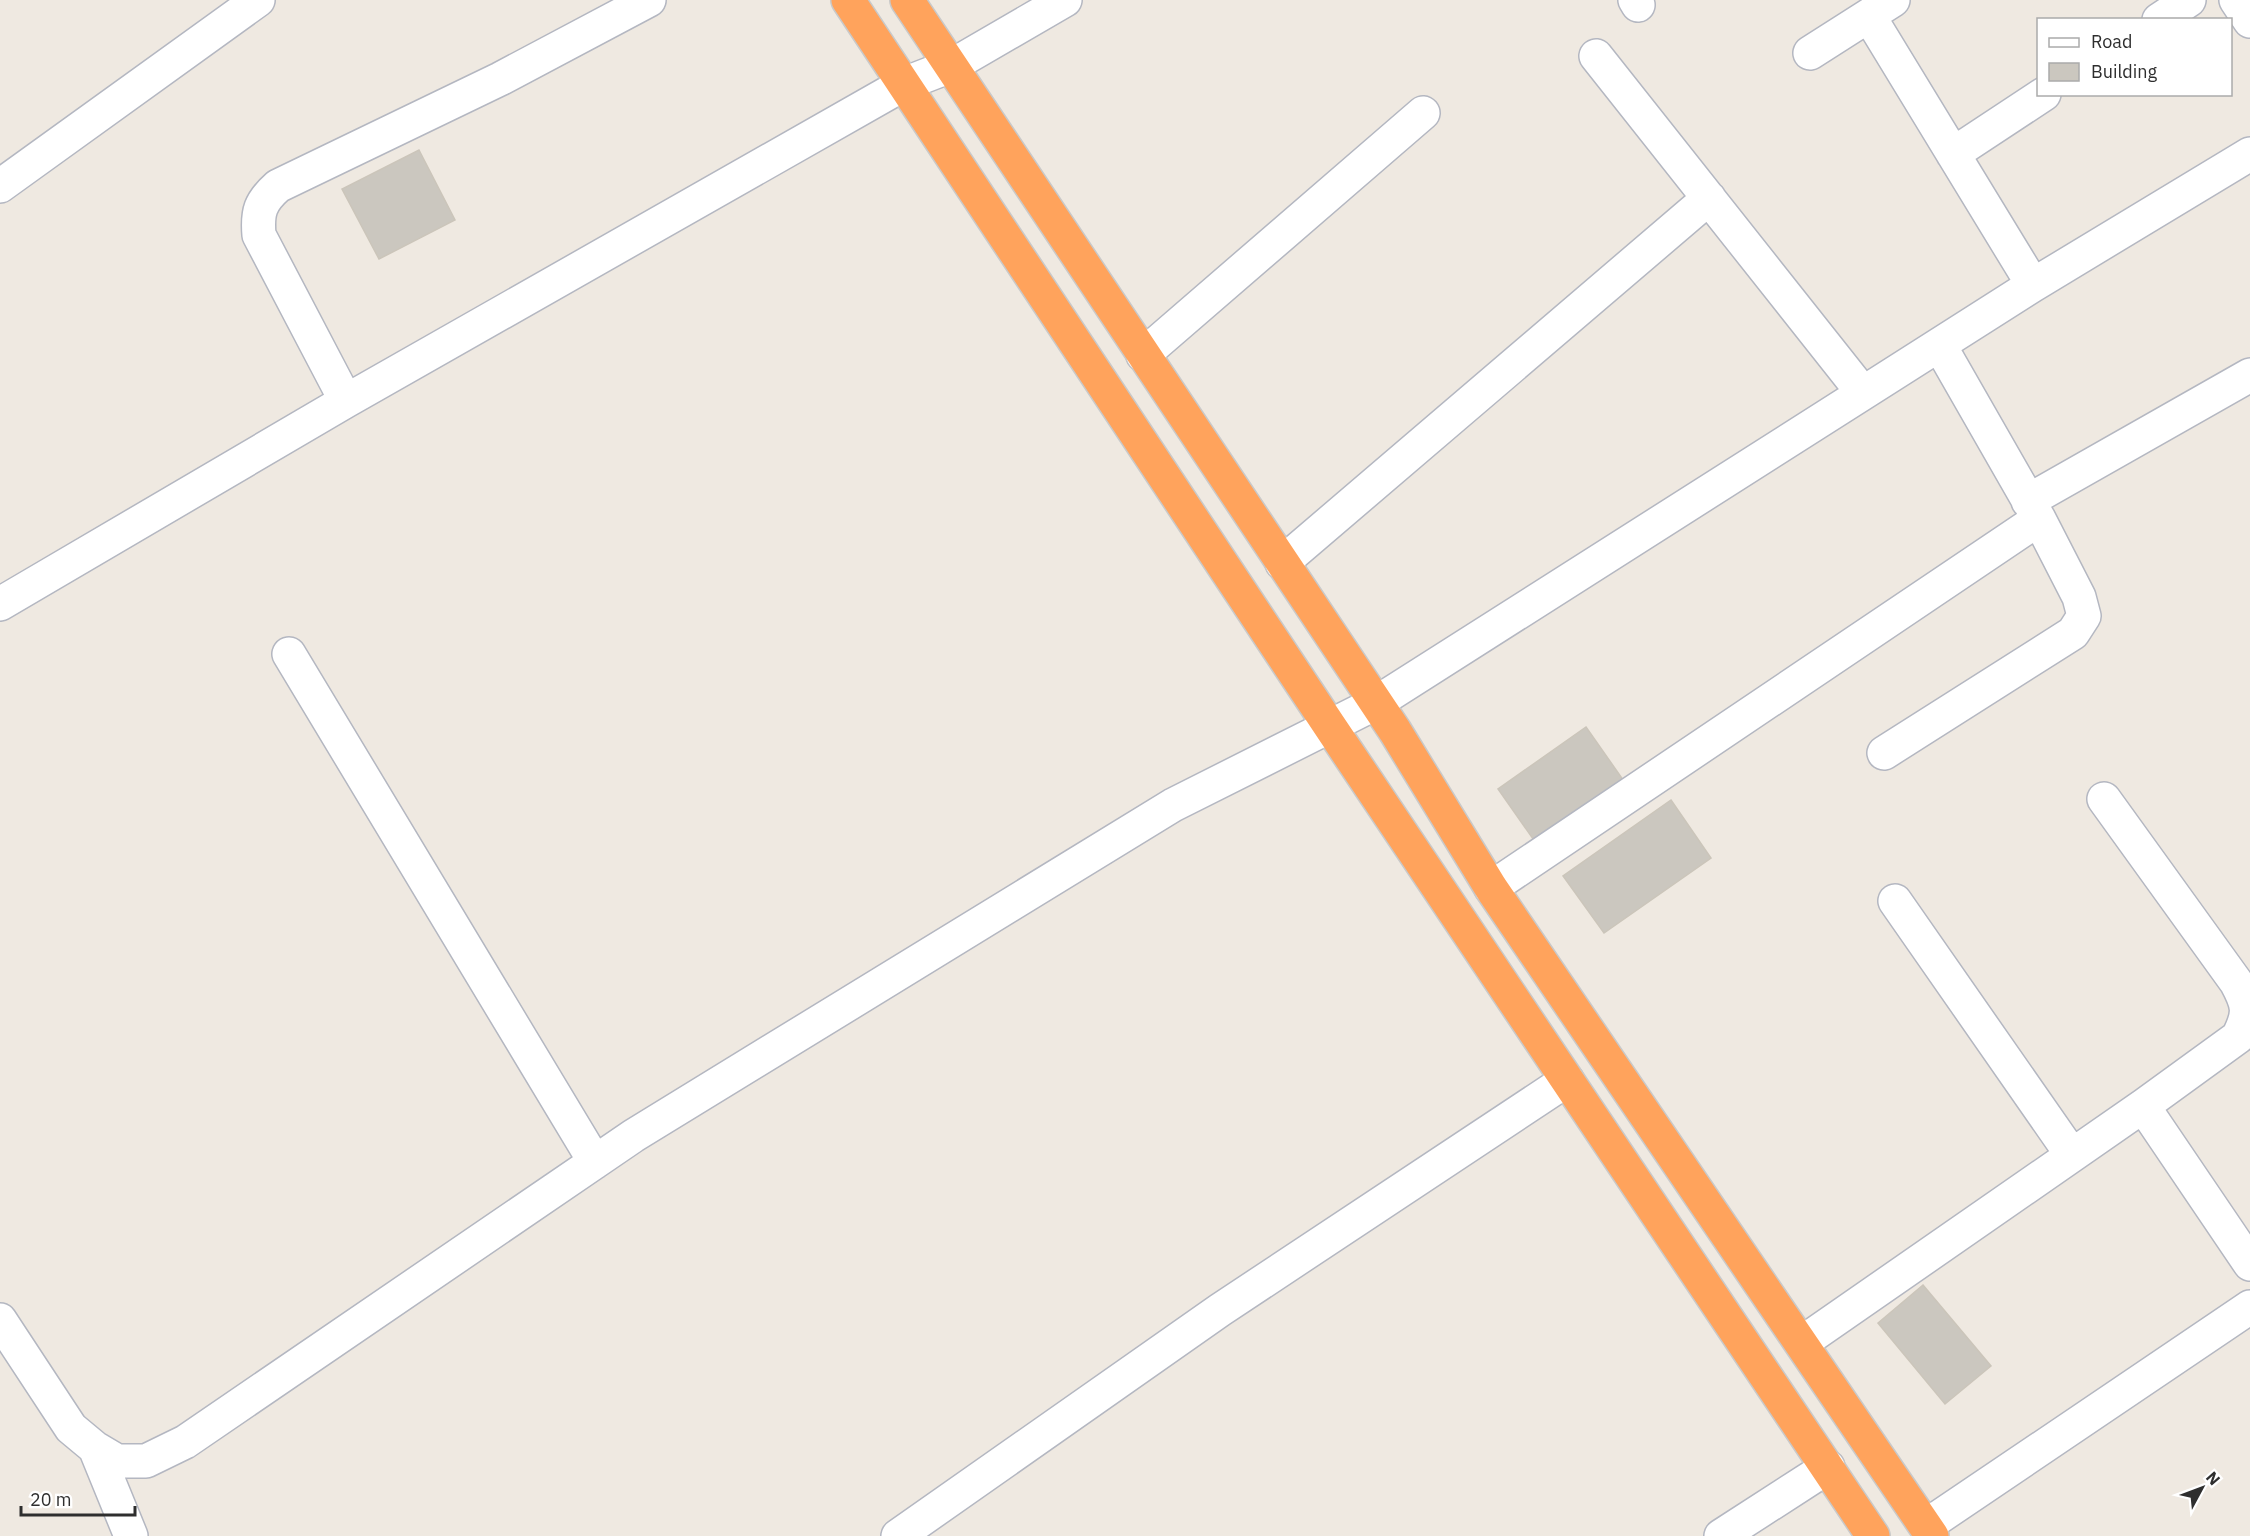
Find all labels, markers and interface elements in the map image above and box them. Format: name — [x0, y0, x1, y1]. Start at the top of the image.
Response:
legend — [2037, 18, 2232, 96]
text: Road — [2091, 30, 2132, 53]
text: Building — [2091, 60, 2158, 83]
north arrow — [2172, 1458, 2232, 1518]
text: N — [2202, 1467, 2225, 1489]
scale bar — [21, 1479, 135, 1517]
text: 20 m — [30, 1488, 72, 1511]

